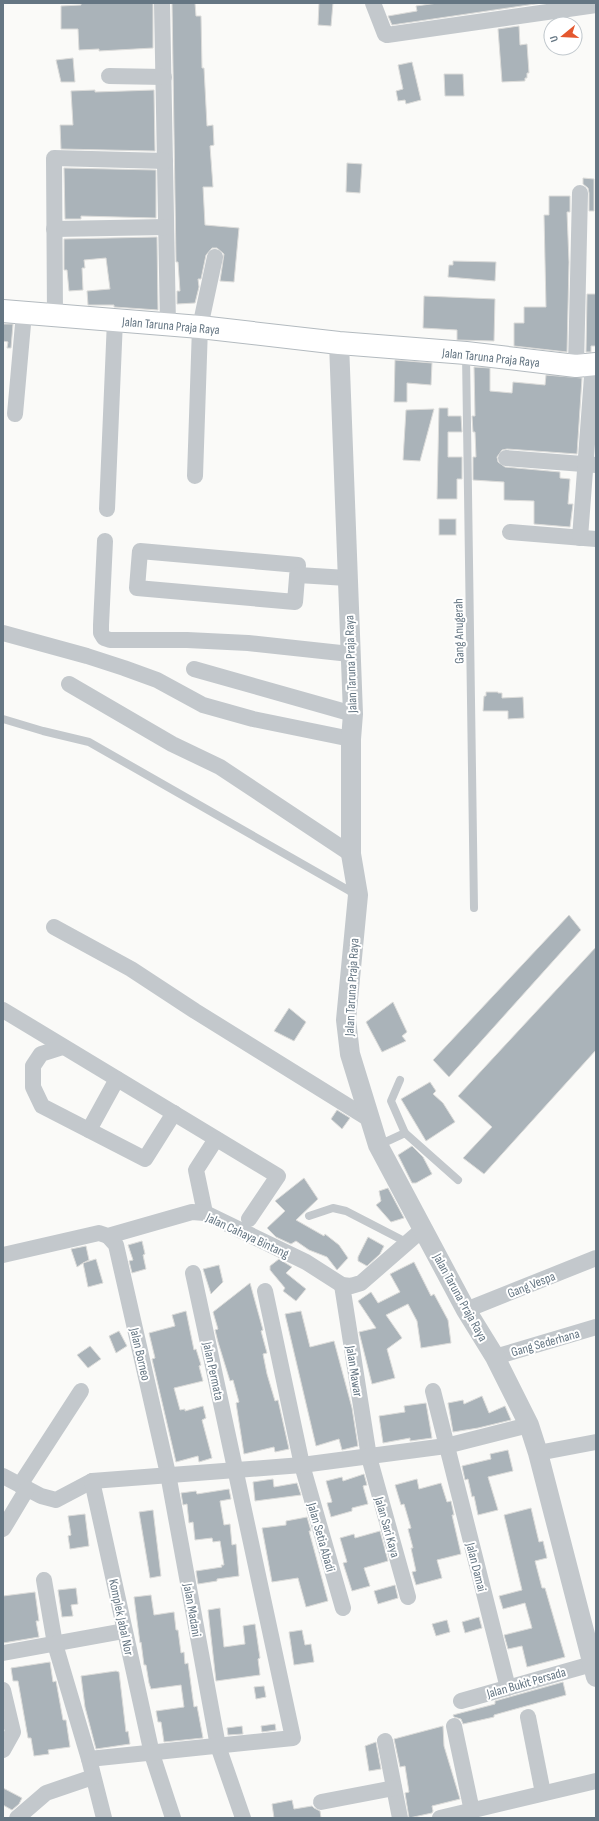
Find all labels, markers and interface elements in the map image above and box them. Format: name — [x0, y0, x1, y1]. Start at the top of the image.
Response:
north arrow — [543, 16, 583, 56]
text: U — [547, 34, 561, 44]
street label: Jalan Taruna Praja Raya — [120, 314, 220, 338]
street label: Jalan Taruna Praja Raya — [440, 345, 540, 371]
street label: Gang Anugerah — [450, 598, 468, 664]
street label: Jalan Taruna Praja Raya — [341, 615, 361, 714]
street label: Jalan Taruna Praja Raya — [341, 938, 363, 1037]
street label: Jalan Cahaya Bintang — [203, 1209, 292, 1262]
street label: Jalan Taruna Praja Raya — [429, 1250, 491, 1344]
street label: Gang Vespa — [505, 1268, 558, 1302]
street label: Jalan Borneo — [126, 1325, 154, 1382]
street label: Gang Sederhana — [509, 1326, 581, 1360]
street label: Jalan Permata — [199, 1339, 227, 1402]
street label: Jalan Mawar — [342, 1344, 366, 1398]
street label: Jalan Sari Kaya — [371, 1494, 403, 1559]
street label: Jalan Setia Abadi — [303, 1500, 338, 1574]
street label: Jalan Damai — [462, 1540, 490, 1593]
street label: Komplek Jabal Nor — [105, 1578, 137, 1657]
street label: Jalan Madani — [179, 1581, 205, 1638]
street label: Jalan Bukit Persada — [484, 1664, 568, 1702]

